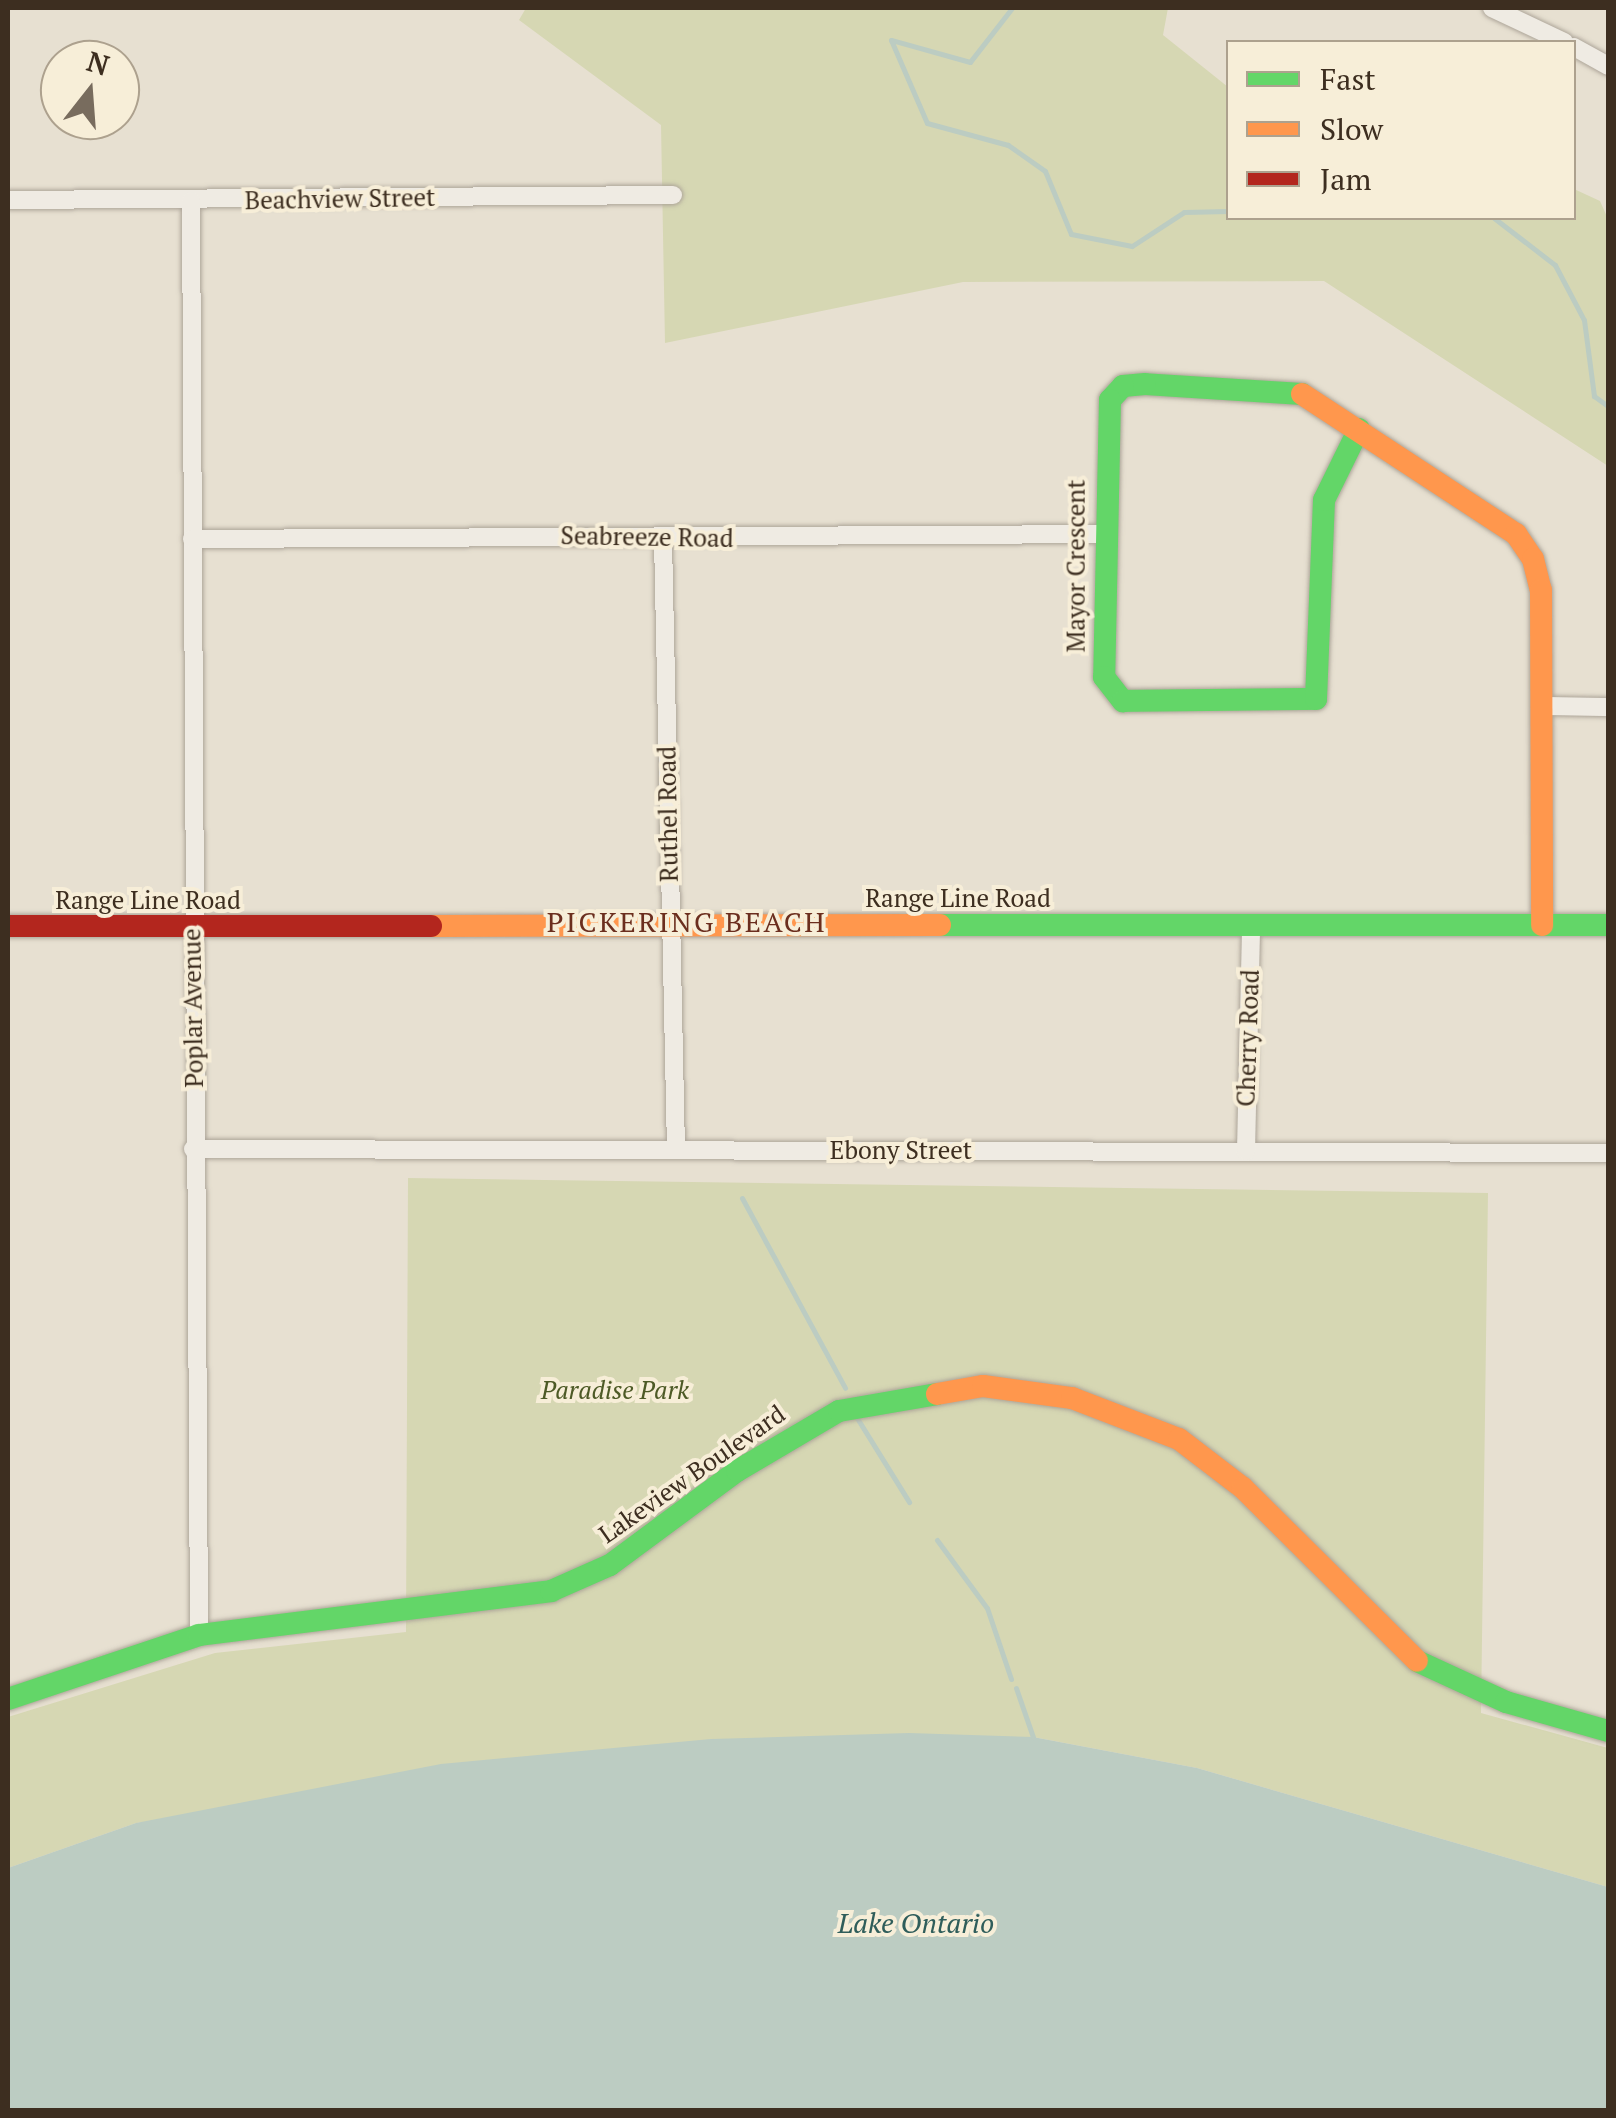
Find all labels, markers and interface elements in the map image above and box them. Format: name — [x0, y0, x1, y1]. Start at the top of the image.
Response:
north arrow — [40, 40, 140, 140]
legend — [1226, 40, 1576, 220]
text: N — [83, 42, 114, 84]
text: Fast — [1320, 59, 1376, 99]
text: Slow — [1320, 109, 1383, 149]
text: Jam — [1320, 159, 1371, 199]
street label: Beachview Street — [244, 182, 436, 216]
street label: Mayor Crescent — [1061, 480, 1091, 652]
street label: Seabreeze Road — [560, 520, 734, 554]
street label: Ruthel Road — [652, 746, 684, 882]
street label: Range Line Road — [865, 883, 1051, 913]
street label: Range Line Road — [55, 885, 241, 915]
district label: PICKERING BEACH — [547, 905, 827, 939]
street label: Poplar Avenue — [177, 928, 209, 1088]
street label: Cherry Road — [1231, 969, 1265, 1107]
street label: Ebony Street — [830, 1135, 972, 1165]
park label: Paradise Park — [541, 1375, 689, 1405]
street label: Lakeview Boulevard — [593, 1399, 791, 1549]
water label: Lake Ontario — [838, 1906, 994, 1940]

